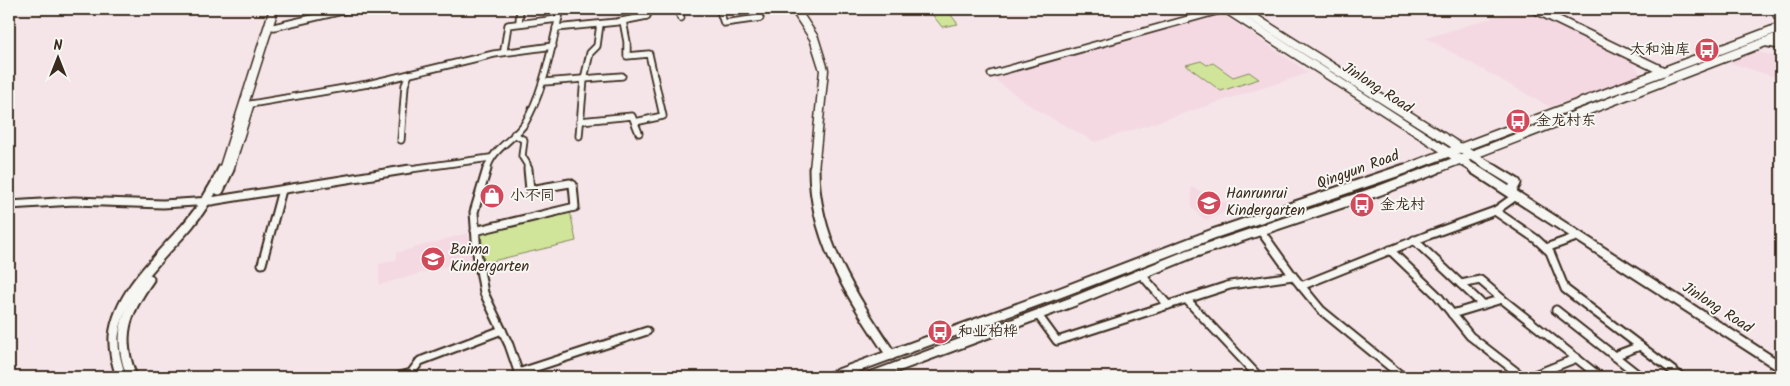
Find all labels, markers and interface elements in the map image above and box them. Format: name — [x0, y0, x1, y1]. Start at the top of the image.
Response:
north arrow — [32, 32, 82, 82]
text: N — [54, 35, 63, 57]
bus stop icon: 太和油库 — [1694, 37, 1720, 63]
place label: 太和油库 — [1630, 38, 1690, 62]
street label: Jinlong Road — [1337, 56, 1418, 120]
bus stop icon: 金龙村东 — [1505, 108, 1531, 134]
place label: 金龙村东 — [1536, 109, 1596, 133]
street label: Qingyun Road — [1313, 144, 1403, 196]
place label: Hanrunrui Kindergarten — [1226, 182, 1305, 223]
shop icon: 小不同 — [479, 183, 505, 209]
place label: 小不同 — [510, 184, 555, 208]
school or university icon: Hanrunrui Kindergarten — [1196, 190, 1222, 216]
bus stop icon: 金龙村 — [1349, 192, 1375, 218]
place label: 金龙村 — [1380, 193, 1425, 217]
place label: Baima Kindergarten — [450, 238, 529, 279]
school or university icon: Baima Kindergarten — [420, 246, 446, 272]
street label: Jinlong Road — [1677, 276, 1758, 340]
bus stop icon: 和业柏桦 — [927, 319, 953, 345]
place label: 和业柏桦 — [958, 320, 1018, 344]

